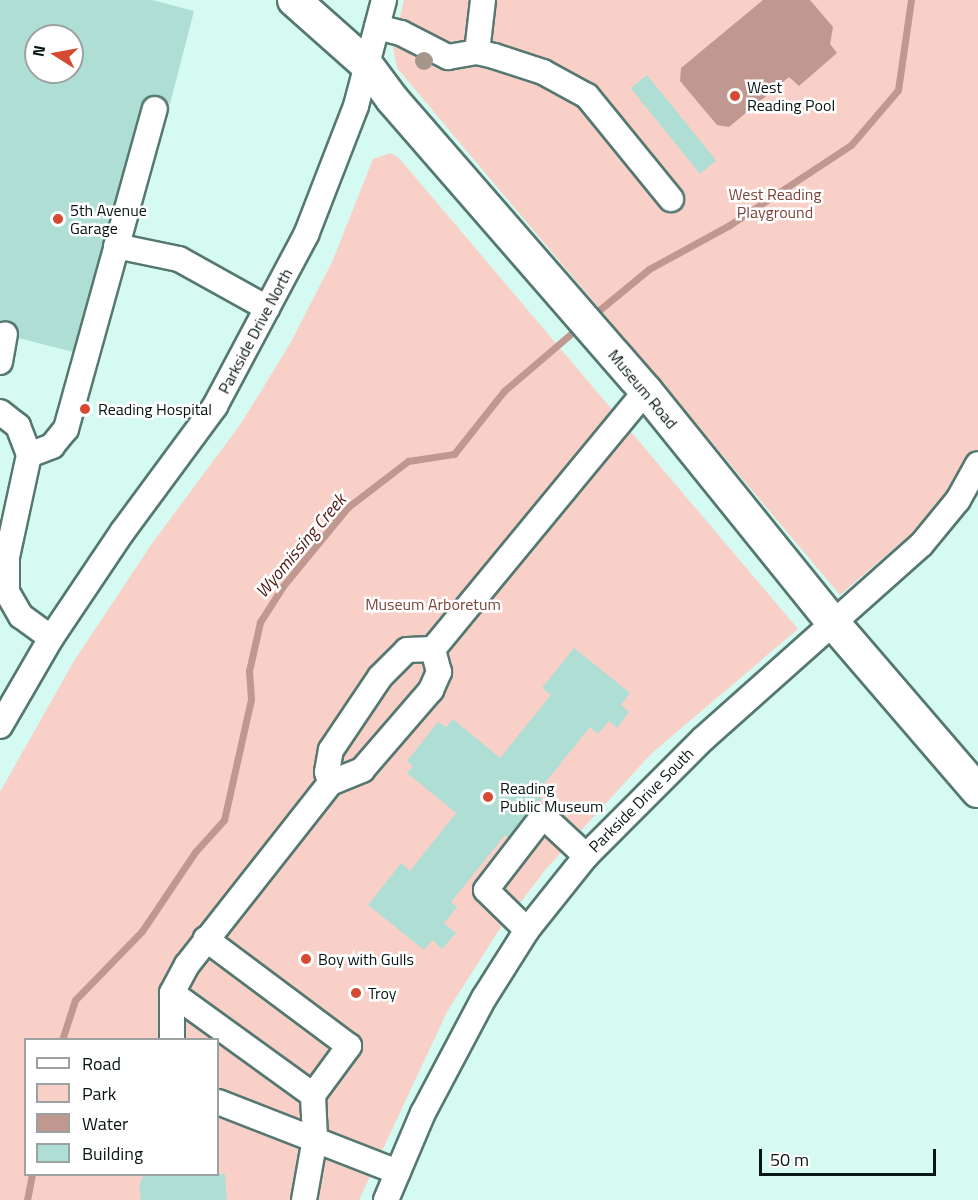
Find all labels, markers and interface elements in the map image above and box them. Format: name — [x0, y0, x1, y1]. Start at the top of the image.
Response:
north arrow — [24, 24, 84, 84]
text: N — [25, 43, 51, 59]
place label: West Reading Pool — [747, 77, 835, 115]
marker: West Reading Pool — [728, 89, 742, 103]
park label: West Reading Playground — [728, 184, 822, 222]
place label: 5th Avenue Garage — [70, 200, 147, 238]
marker: 5th Avenue Garage — [51, 212, 65, 226]
street label: Parkside Drive North — [214, 265, 296, 397]
street label: Museum Road — [604, 345, 682, 433]
place label: Reading Hospital — [98, 399, 212, 419]
marker: Reading Hospital — [76, 400, 94, 418]
water label: Wyomissing Creek — [251, 490, 351, 602]
park label: Museum Arboretum — [365, 594, 501, 614]
street label: Parkside Drive South — [585, 744, 697, 856]
place label: Reading Public Museum — [500, 778, 603, 816]
marker: Reading Public Museum — [481, 790, 495, 804]
place label: Boy with Gulls — [318, 949, 414, 969]
marker: Boy with Gulls — [299, 952, 313, 966]
place label: Troy — [368, 983, 396, 1003]
marker: Troy — [349, 986, 363, 1000]
legend — [24, 1038, 219, 1176]
text: Road — [82, 1050, 121, 1077]
text: Park — [82, 1080, 116, 1107]
text: Water — [82, 1110, 128, 1137]
scale bar — [762, 1137, 939, 1175]
text: Building — [82, 1140, 143, 1167]
text: 50 m — [770, 1146, 809, 1173]

